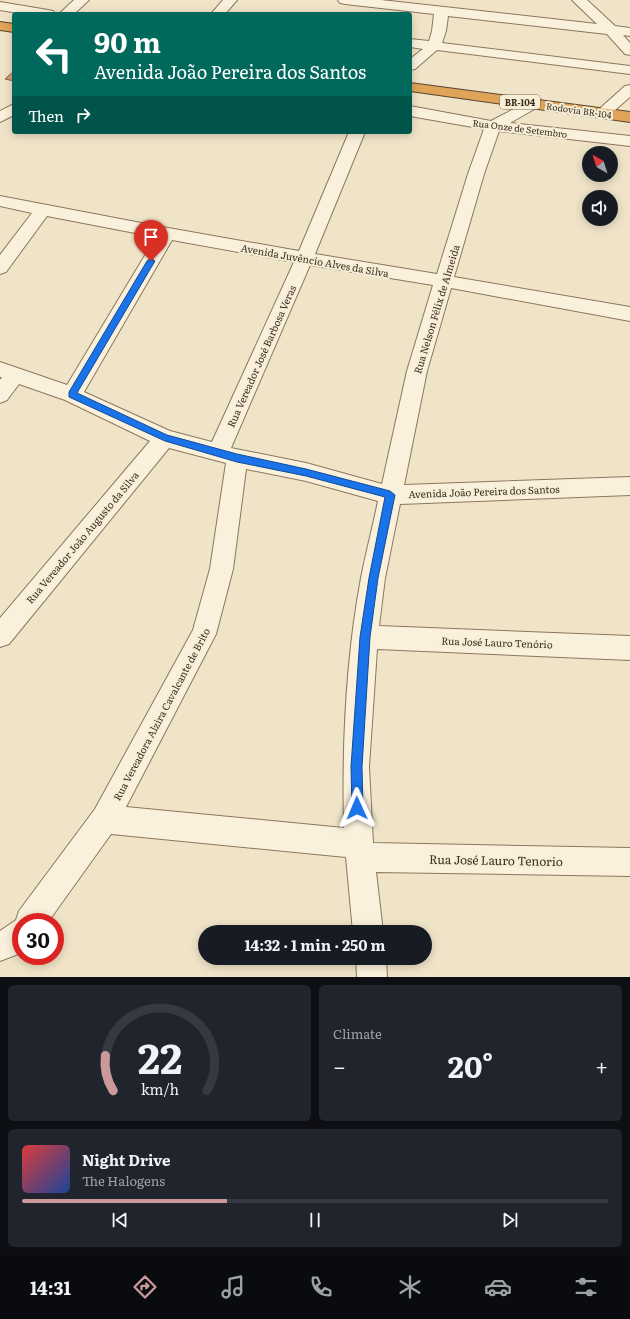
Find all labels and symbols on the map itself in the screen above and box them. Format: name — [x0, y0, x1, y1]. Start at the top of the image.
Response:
road number: BR-104 — [500, 95, 540, 109]
street label: Rodovia BR-104 — [545, 98, 613, 122]
street label: Rua Onze de Setembro — [472, 115, 568, 141]
north arrow — [582, 146, 618, 182]
pin — [134, 220, 168, 261]
street label: Avenida Juvêncio Alves da Silva — [240, 240, 391, 281]
street label: Rua Nelson Félix de Almeida — [409, 242, 463, 375]
street label: Rua Vereador José Barbosa Veras — [223, 282, 299, 430]
street label: Rua Vereador João Augusto da Silva — [22, 467, 142, 606]
street label: Avenida João Pereira dos Santos — [408, 481, 560, 501]
street label: Rua Vereadora Alzira Cavalcante de Brito — [109, 625, 213, 803]
street label: Rua José Lauro Tenório — [441, 633, 553, 651]
position arrow — [336, 787, 378, 829]
street label: Rua José Lauro Tenorio — [429, 850, 563, 870]
speed limit sign: 30 — [12, 913, 64, 965]

